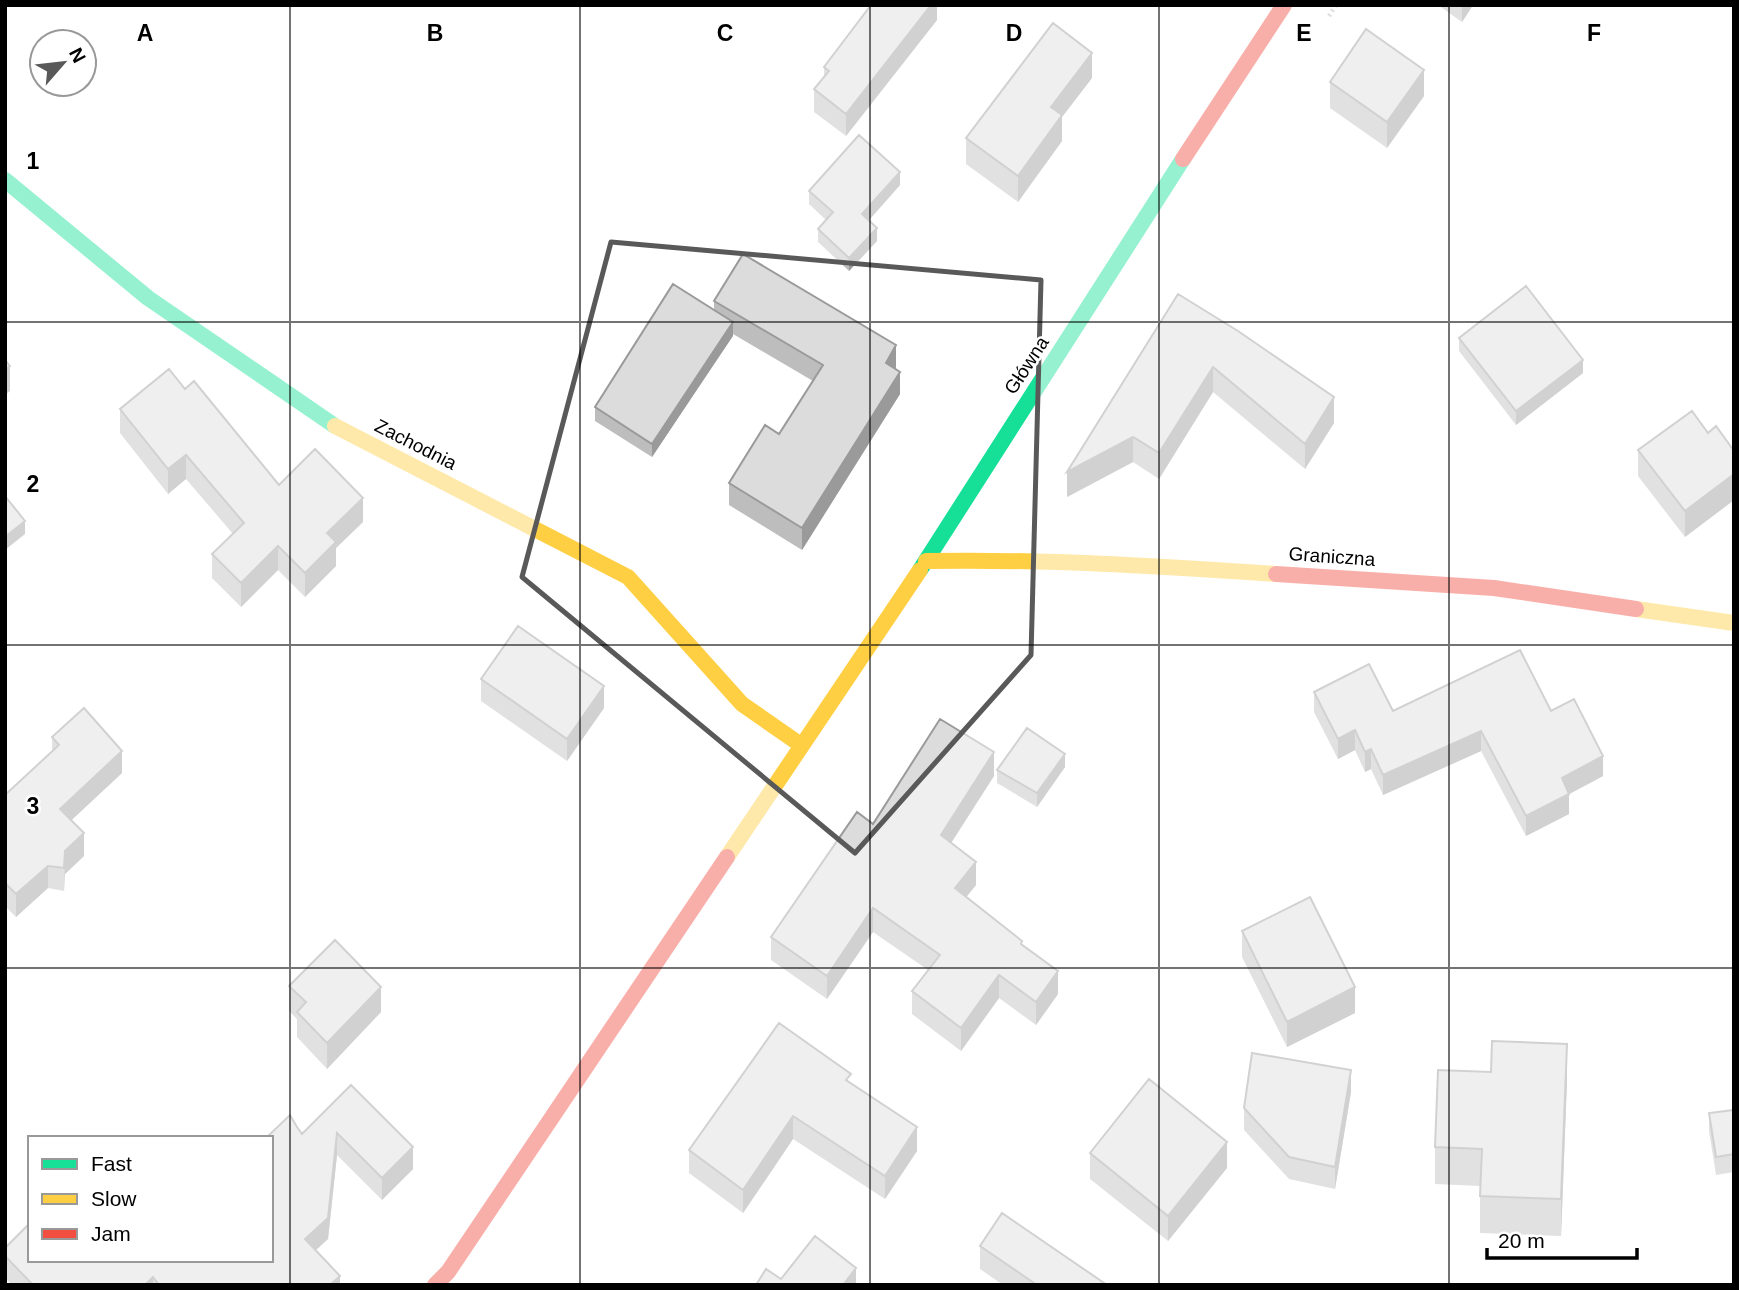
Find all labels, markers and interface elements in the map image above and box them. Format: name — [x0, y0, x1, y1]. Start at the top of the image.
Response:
text: A — [137, 20, 153, 46]
text: B — [427, 20, 443, 46]
text: C — [717, 20, 733, 46]
text: D — [1006, 20, 1022, 46]
text: E — [1296, 20, 1312, 46]
text: F — [1587, 20, 1601, 46]
north arrow — [28, 28, 98, 98]
text: N — [65, 44, 90, 66]
text: 1 — [27, 148, 40, 174]
street label: Główna — [1000, 332, 1053, 398]
street label: Zachodnia — [371, 415, 460, 474]
text: 2 — [27, 471, 39, 497]
street label: Graniczna — [1288, 543, 1376, 570]
text: 3 — [27, 793, 39, 819]
legend — [28, 1136, 273, 1262]
text: Fast — [91, 1152, 132, 1175]
text: Slow — [91, 1187, 137, 1210]
scale bar — [1487, 1216, 1638, 1260]
text: Jam — [91, 1222, 131, 1245]
text: 20 m — [1498, 1229, 1545, 1252]

